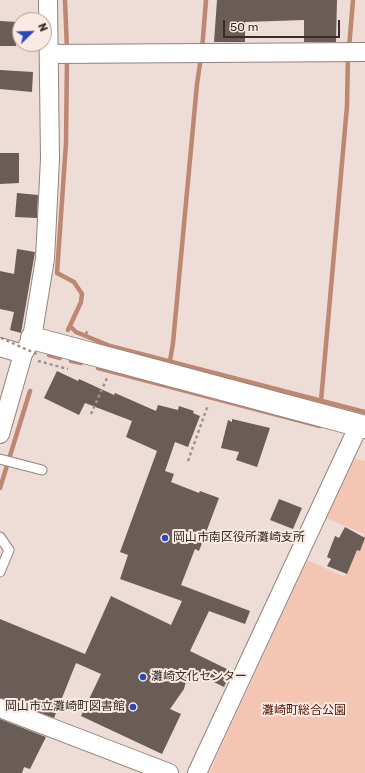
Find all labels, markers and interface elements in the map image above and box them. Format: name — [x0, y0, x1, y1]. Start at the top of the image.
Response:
north arrow — [12, 12, 52, 52]
scale bar — [225, 12, 342, 38]
text: 50 m — [230, 20, 258, 34]
text: N — [35, 21, 50, 34]
place label: 岡山市南区役所灘崎支所 — [173, 531, 305, 545]
marker: 岡山市南区役所灘崎支所 — [160, 533, 170, 543]
place label: 灘崎文化センター — [151, 670, 247, 684]
marker: 灘崎文化センター — [138, 672, 148, 682]
place label: 岡山市立灘崎町図書館 — [5, 700, 125, 714]
marker: 岡山市立灘崎町図書館 — [128, 702, 138, 712]
park label: 灘崎町総合公園 — [262, 704, 346, 718]

